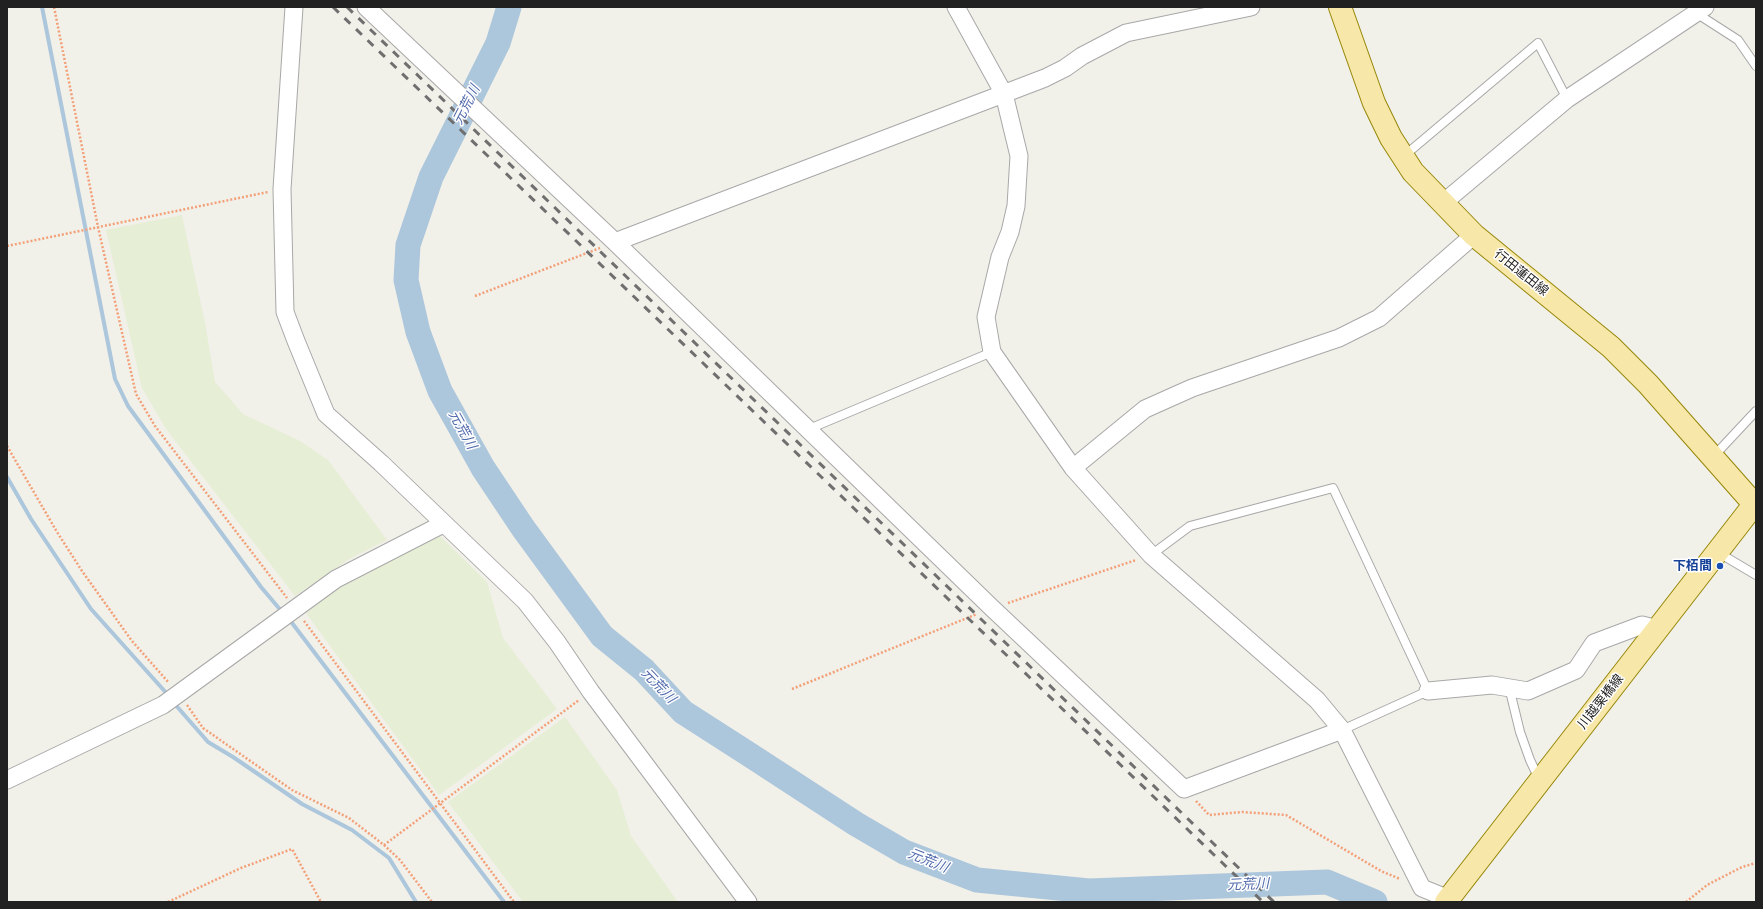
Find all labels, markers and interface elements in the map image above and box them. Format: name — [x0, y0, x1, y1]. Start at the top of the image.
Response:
water label: 元荒川 — [450, 82, 484, 128]
street label: 行田蓮田線 — [1491, 246, 1551, 300]
water label: 元荒川 — [444, 408, 480, 452]
place label: 下栢間 — [1673, 558, 1712, 574]
marker: 下栢間 — [1715, 561, 1725, 571]
water label: 元荒川 — [637, 665, 679, 707]
street label: 川越栗橋線 — [1575, 672, 1627, 732]
water label: 元荒川 — [905, 845, 951, 877]
water label: 元荒川 — [1227, 876, 1269, 894]

